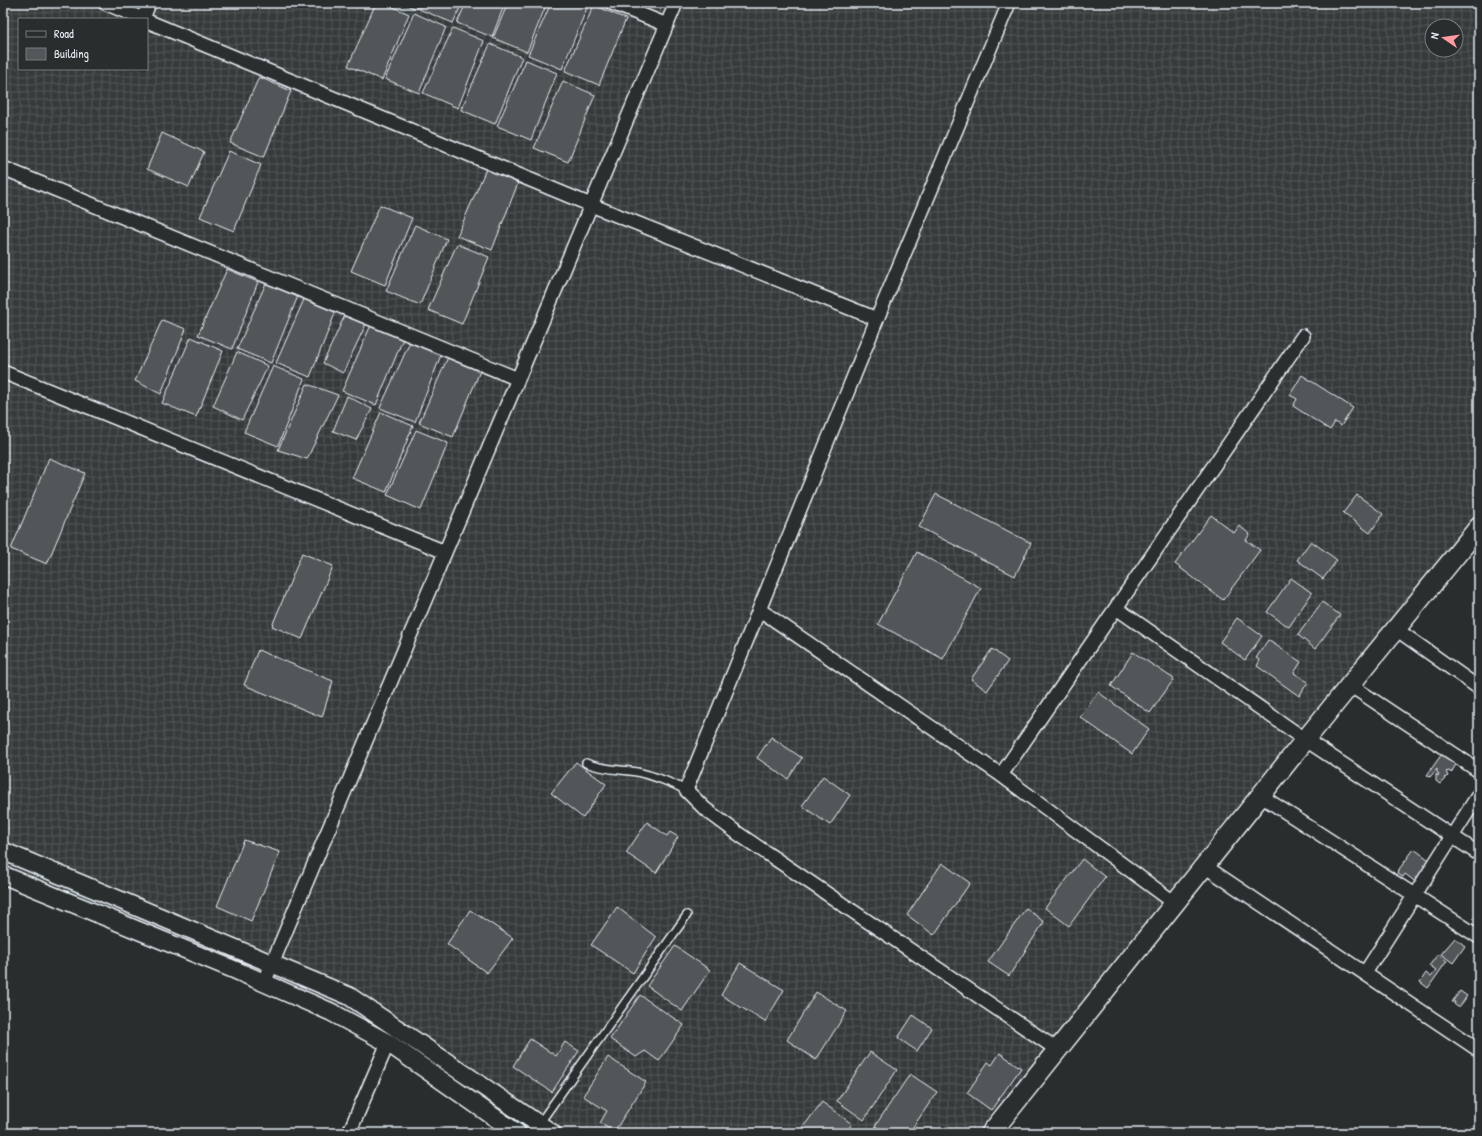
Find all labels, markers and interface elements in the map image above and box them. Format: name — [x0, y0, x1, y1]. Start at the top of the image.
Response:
legend — [18, 18, 148, 70]
north arrow — [1424, 18, 1464, 58]
text: Road — [54, 25, 74, 42]
text: N — [1427, 31, 1442, 40]
text: Building — [54, 45, 89, 62]

